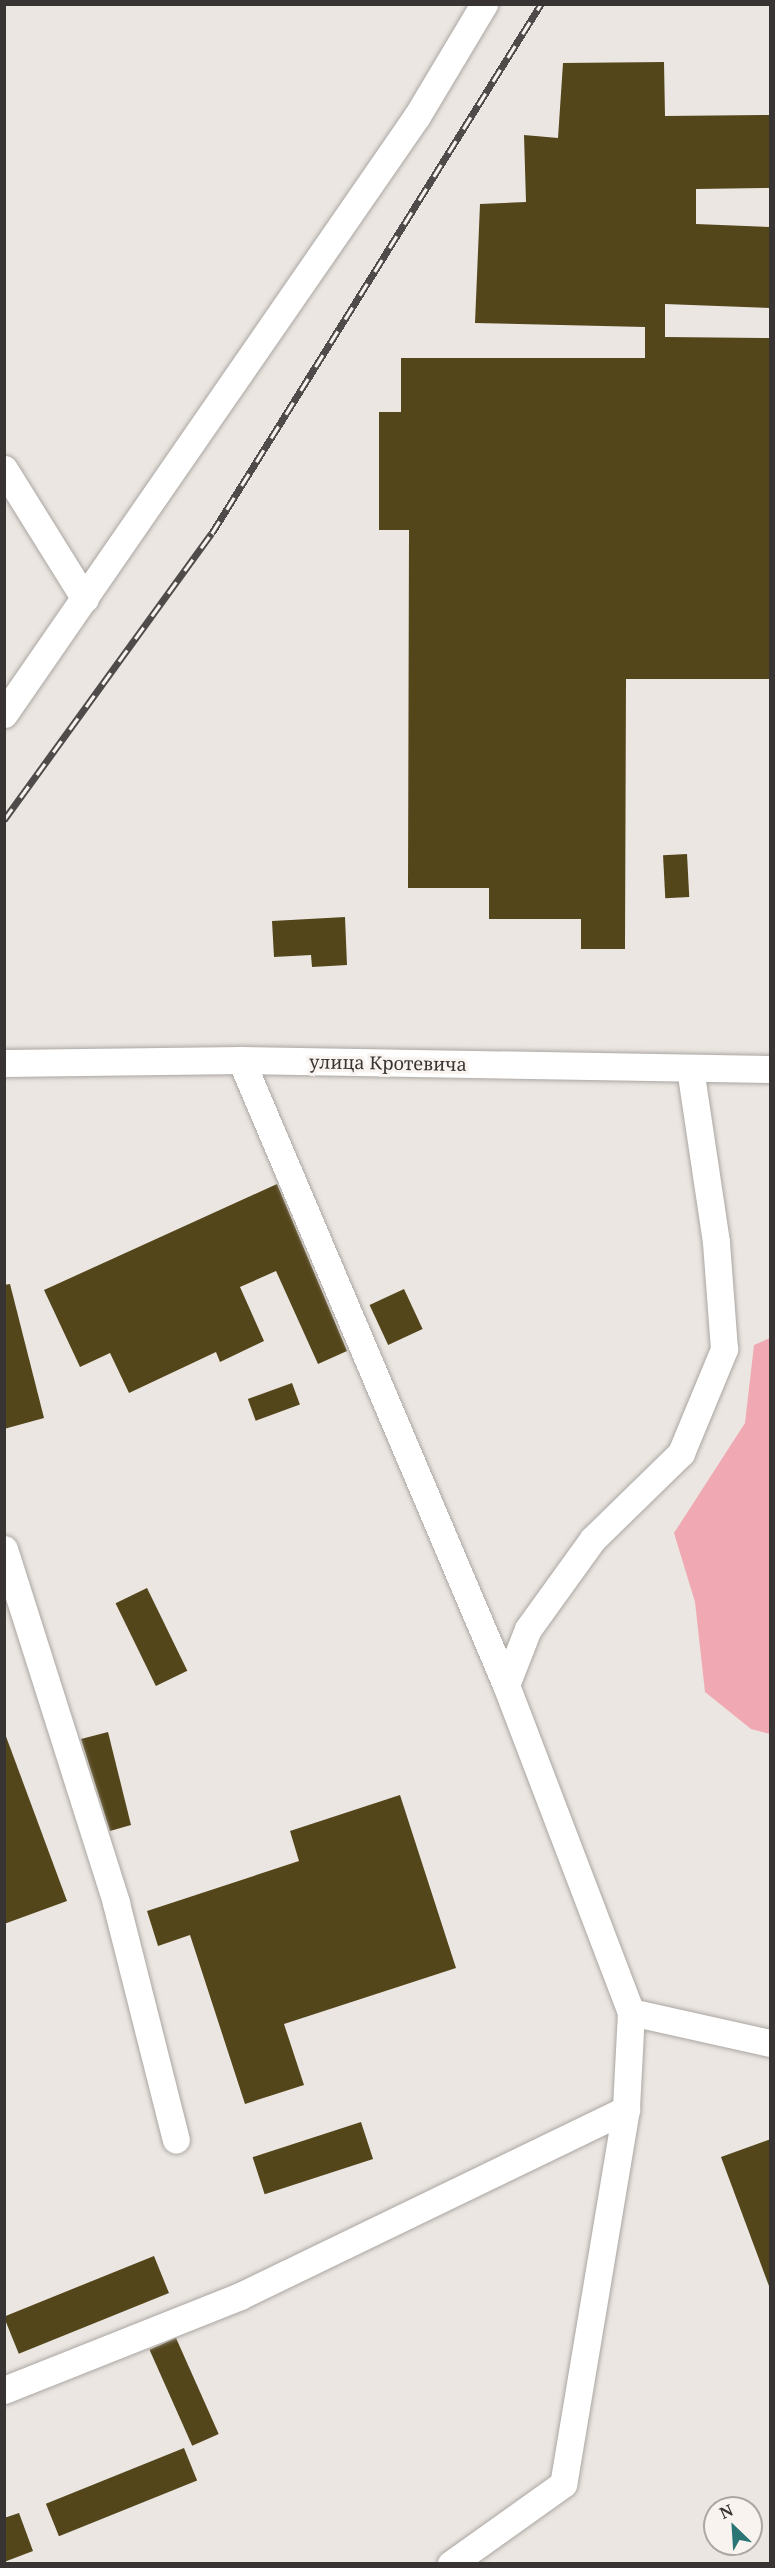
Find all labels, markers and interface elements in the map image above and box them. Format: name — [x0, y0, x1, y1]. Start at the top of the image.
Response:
street label: улица Кротевича — [309, 1051, 467, 1075]
north arrow — [703, 2496, 763, 2556]
text: N — [716, 2499, 737, 2524]

